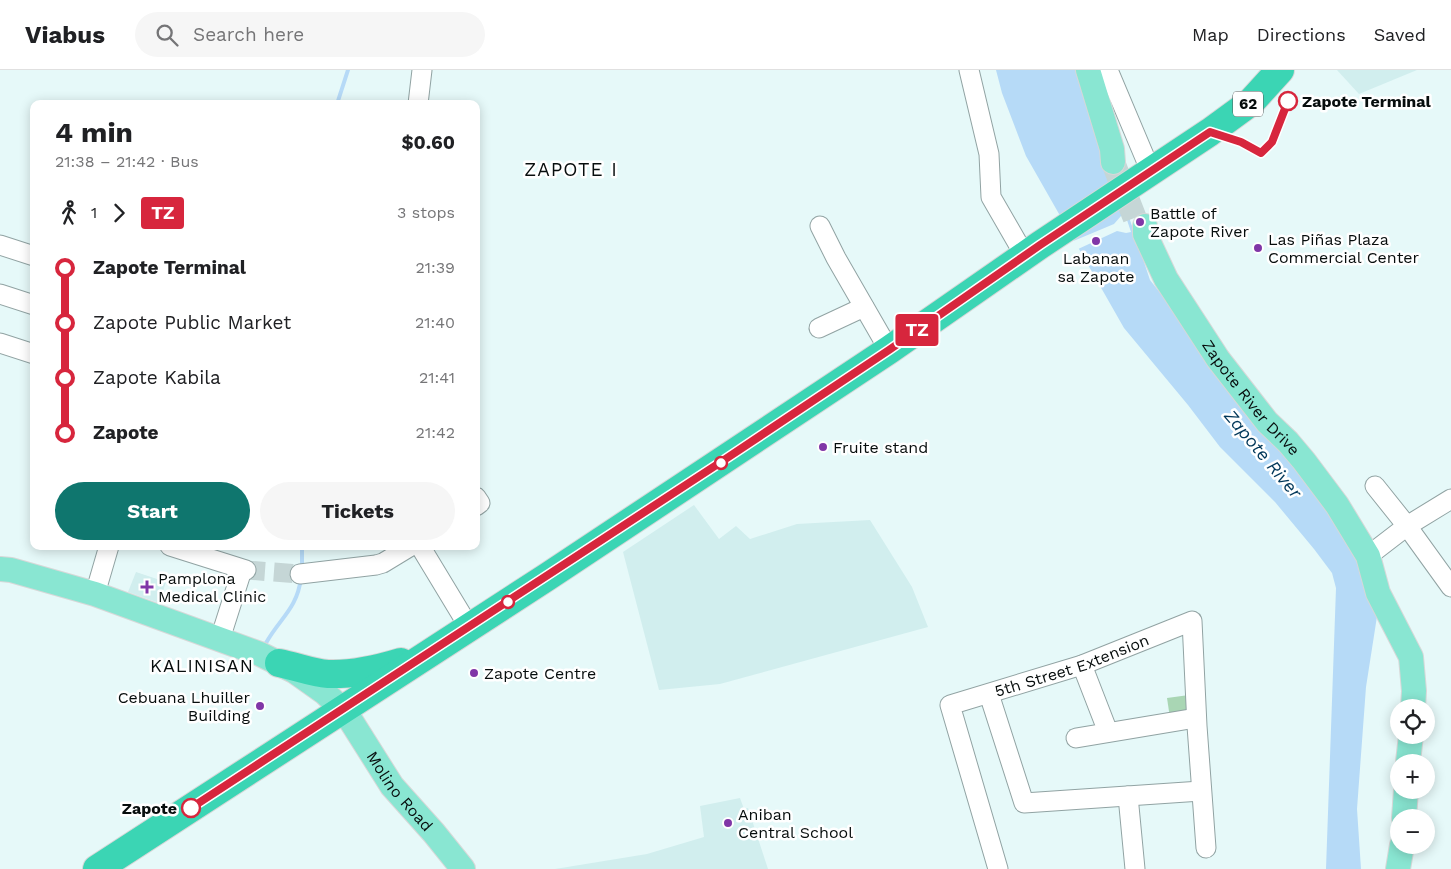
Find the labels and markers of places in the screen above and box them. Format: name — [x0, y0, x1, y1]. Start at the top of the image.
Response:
marker: Zapote Terminal — [1278, 91, 1298, 111]
place label: Zapote Terminal — [1302, 92, 1432, 111]
place label: Battle of Zapote River — [1150, 204, 1249, 241]
marker: Battle of Zapote River — [1134, 216, 1146, 228]
place label: Las Piñas Plaza Commercial Center — [1268, 230, 1420, 267]
marker: Labanan sa Zapote — [1090, 235, 1102, 247]
marker: Las Piñas Plaza Commercial Center — [1252, 242, 1264, 254]
place label: Labanan sa Zapote — [1057, 249, 1135, 286]
place label: Fruite stand — [833, 438, 928, 457]
marker: Fruite stand — [817, 441, 829, 453]
unlabelled marker — [714, 456, 728, 470]
place label: Pamplona Medical Clinic — [158, 569, 266, 606]
marker: Pamplona Medical Clinic — [140, 580, 154, 594]
unlabelled marker — [501, 595, 515, 609]
place label: Zapote Centre — [484, 664, 596, 683]
marker: Zapote Centre — [468, 667, 480, 679]
place label: Cebuana Lhuiller Building — [118, 688, 250, 725]
marker: Cebuana Lhuiller Building — [254, 700, 266, 712]
marker: Zapote — [181, 798, 201, 818]
place label: Zapote — [122, 799, 177, 818]
place label: Aniban Central School — [738, 805, 853, 842]
marker: Aniban Central School — [722, 817, 734, 829]

